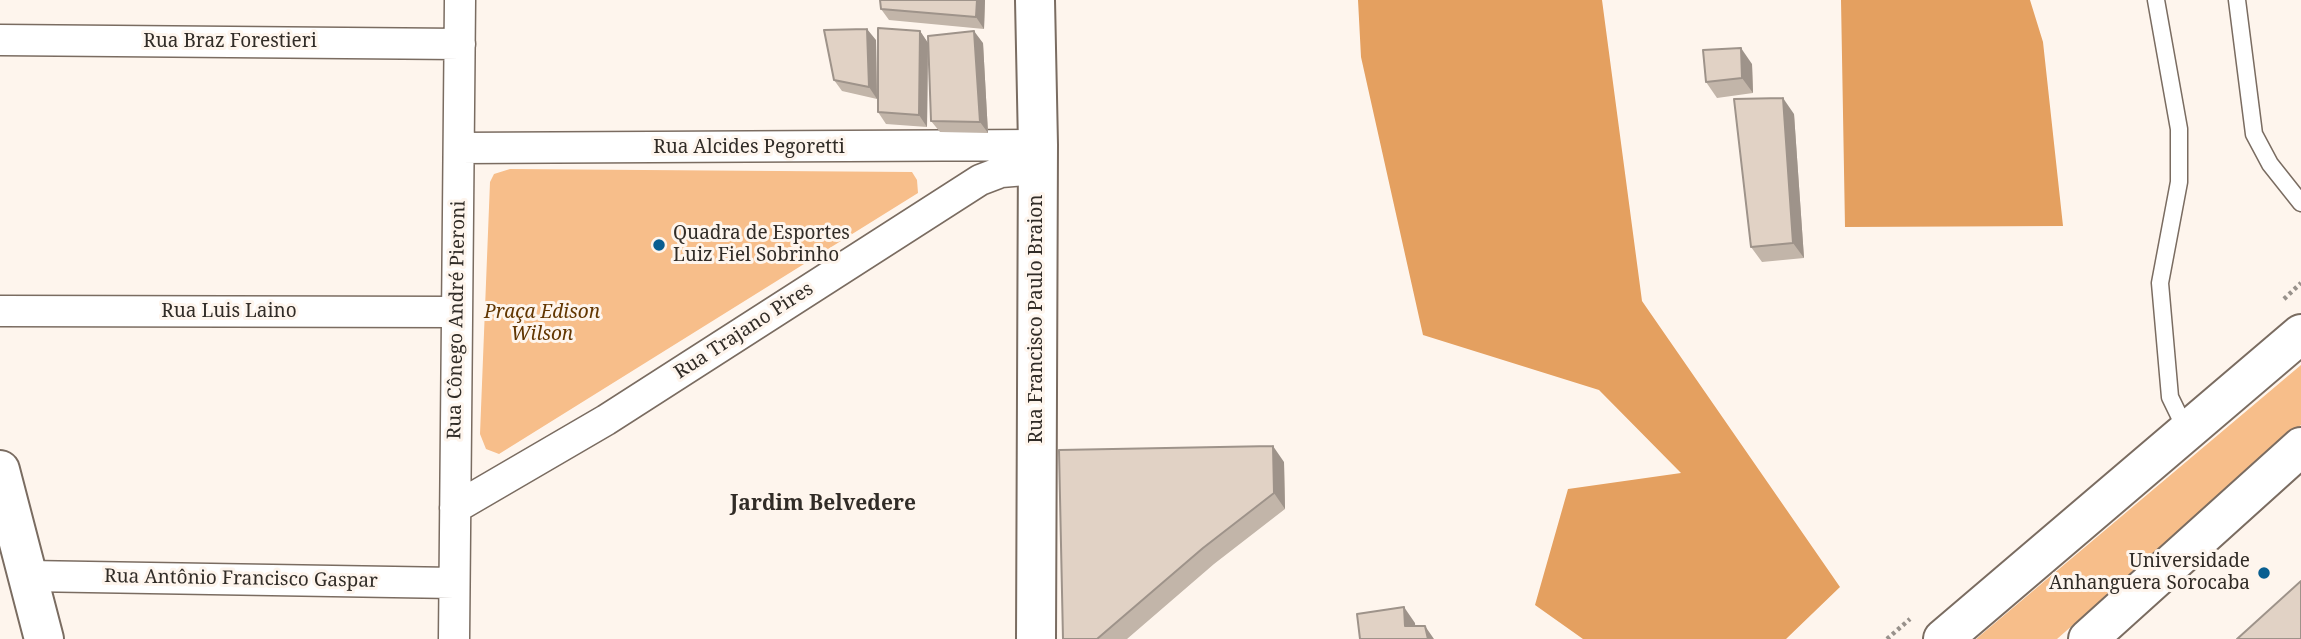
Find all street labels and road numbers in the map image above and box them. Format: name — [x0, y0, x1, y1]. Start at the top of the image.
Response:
street label: Rua Braz Forestieri — [143, 31, 317, 53]
street label: Rua Alcides Pegoretti — [653, 137, 845, 159]
street label: Rua Francisco Paulo Braion — [1026, 194, 1048, 444]
street label: Rua Cônego André Pieroni — [444, 200, 470, 440]
street label: Rua Trajano Pires — [670, 278, 818, 384]
street label: Rua Luis Laino — [161, 301, 297, 323]
street label: Rua Antônio Francisco Gaspar — [104, 565, 378, 593]

